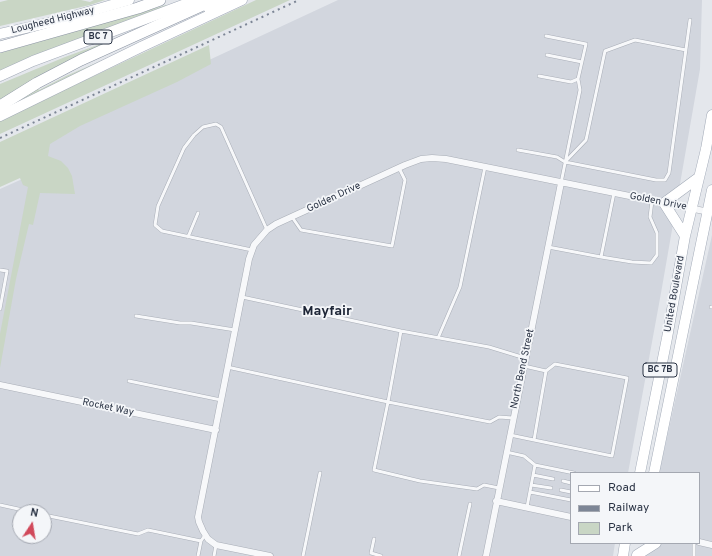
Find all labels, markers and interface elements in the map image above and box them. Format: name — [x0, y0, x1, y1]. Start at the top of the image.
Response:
street label: Lougheed Highway — [10, 5, 96, 37]
road number: BC 7 — [84, 30, 112, 44]
street label: Golden Drive — [305, 180, 363, 216]
street label: Golden Drive — [628, 191, 688, 213]
street label: United Boulevard — [662, 255, 688, 333]
district label: Mayfair — [302, 304, 352, 320]
street label: North Bend Street — [509, 328, 537, 410]
road number: BC 7B — [643, 363, 677, 377]
street label: Rocket Way — [81, 397, 135, 419]
legend — [570, 472, 700, 544]
text: Road — [608, 480, 636, 496]
text: Railway — [608, 500, 649, 516]
north arrow — [12, 504, 52, 544]
text: N — [29, 506, 40, 521]
text: Park — [608, 520, 633, 536]

